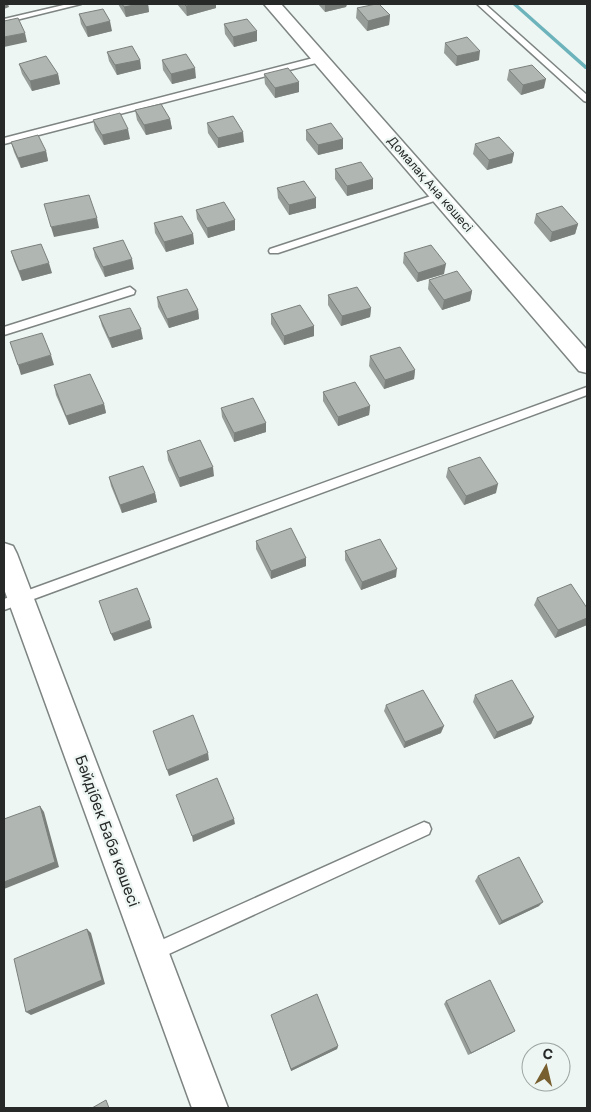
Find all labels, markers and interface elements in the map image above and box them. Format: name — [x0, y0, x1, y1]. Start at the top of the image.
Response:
street label: Домалақ Ана көшесі — [385, 133, 476, 235]
street label: Бәйдібек Баба көшесі — [71, 752, 144, 909]
north arrow — [521, 1042, 571, 1092]
text: С — [542, 1044, 554, 1063]

